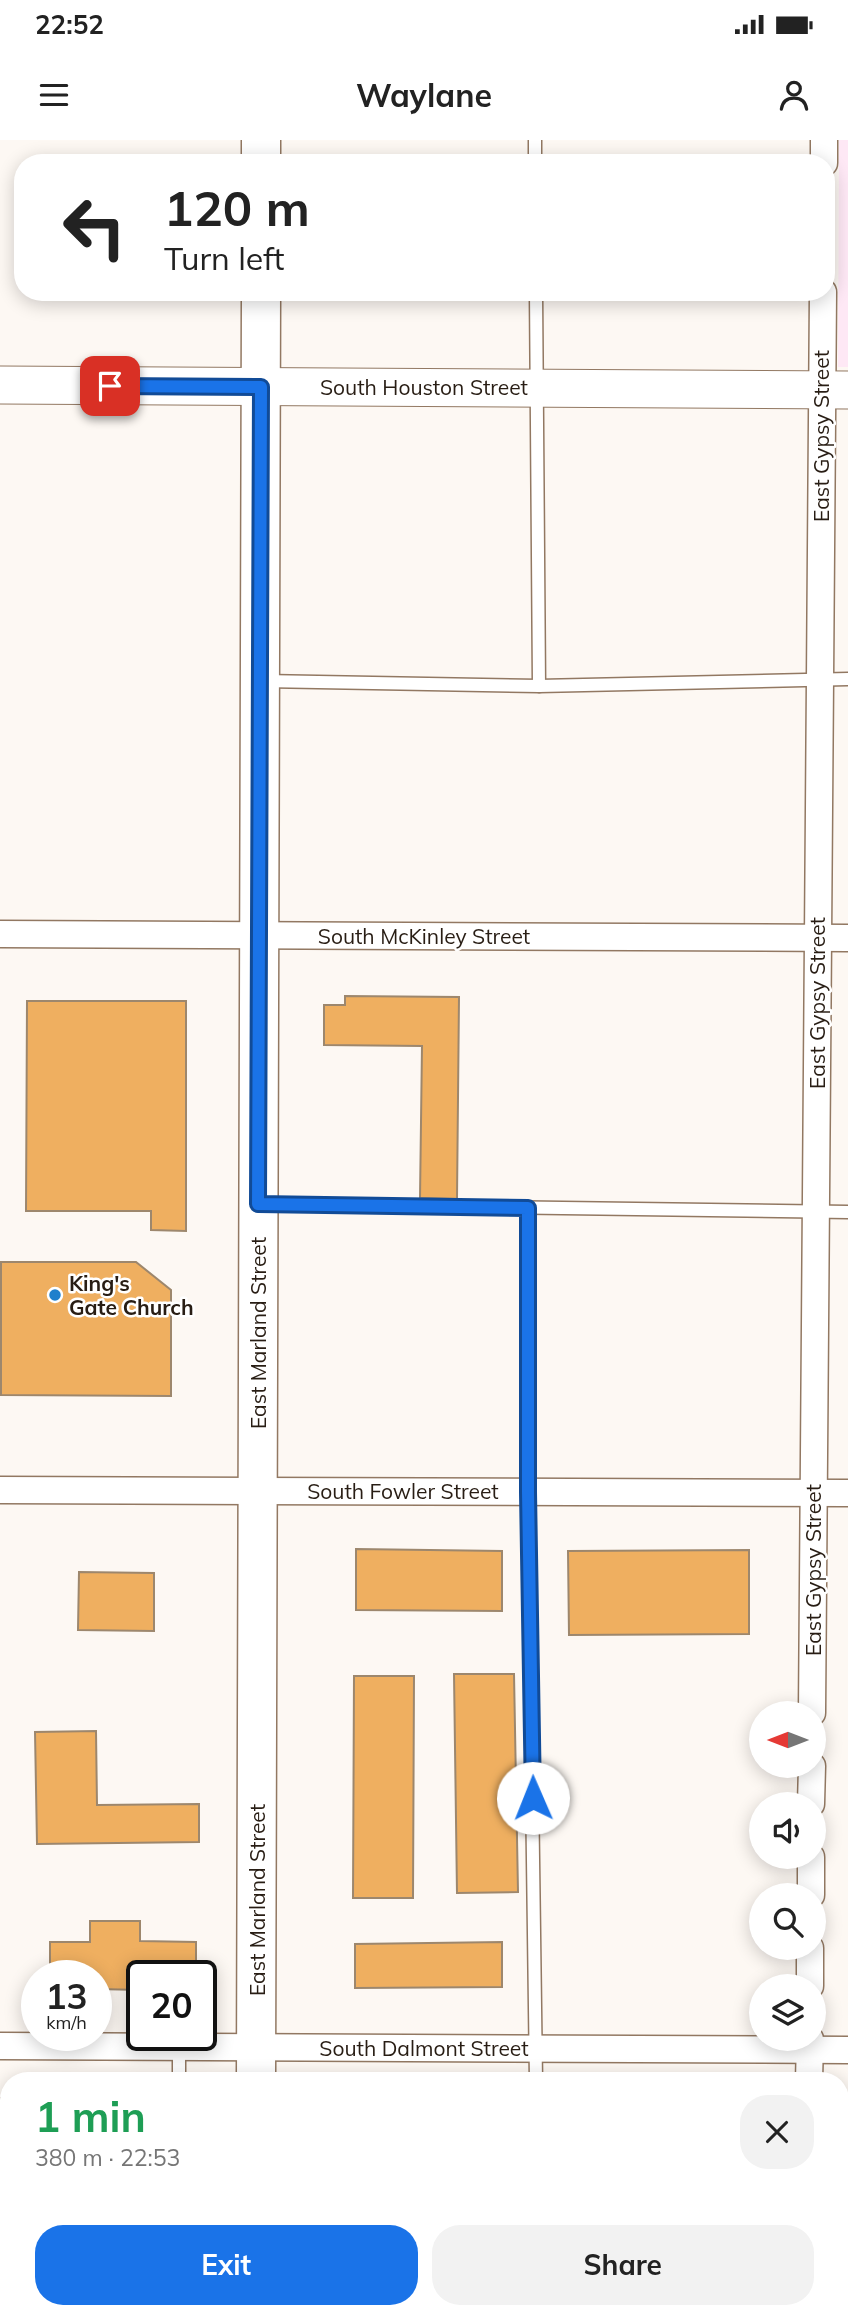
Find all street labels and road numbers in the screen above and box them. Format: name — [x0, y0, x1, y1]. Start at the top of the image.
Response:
street label: East Gypsy Street — [808, 350, 834, 522]
street label: South Houston Street — [320, 374, 528, 400]
street label: East Gypsy Street — [804, 917, 830, 1089]
street label: South McKinley Street — [318, 923, 530, 949]
street label: East Marland Street — [245, 1237, 271, 1429]
street label: South Fowler Street — [307, 1478, 499, 1504]
street label: East Gypsy Street — [800, 1484, 826, 1656]
street label: East Marland Street — [244, 1804, 270, 1996]
street label: South Dalmont Street — [319, 2035, 529, 2061]

